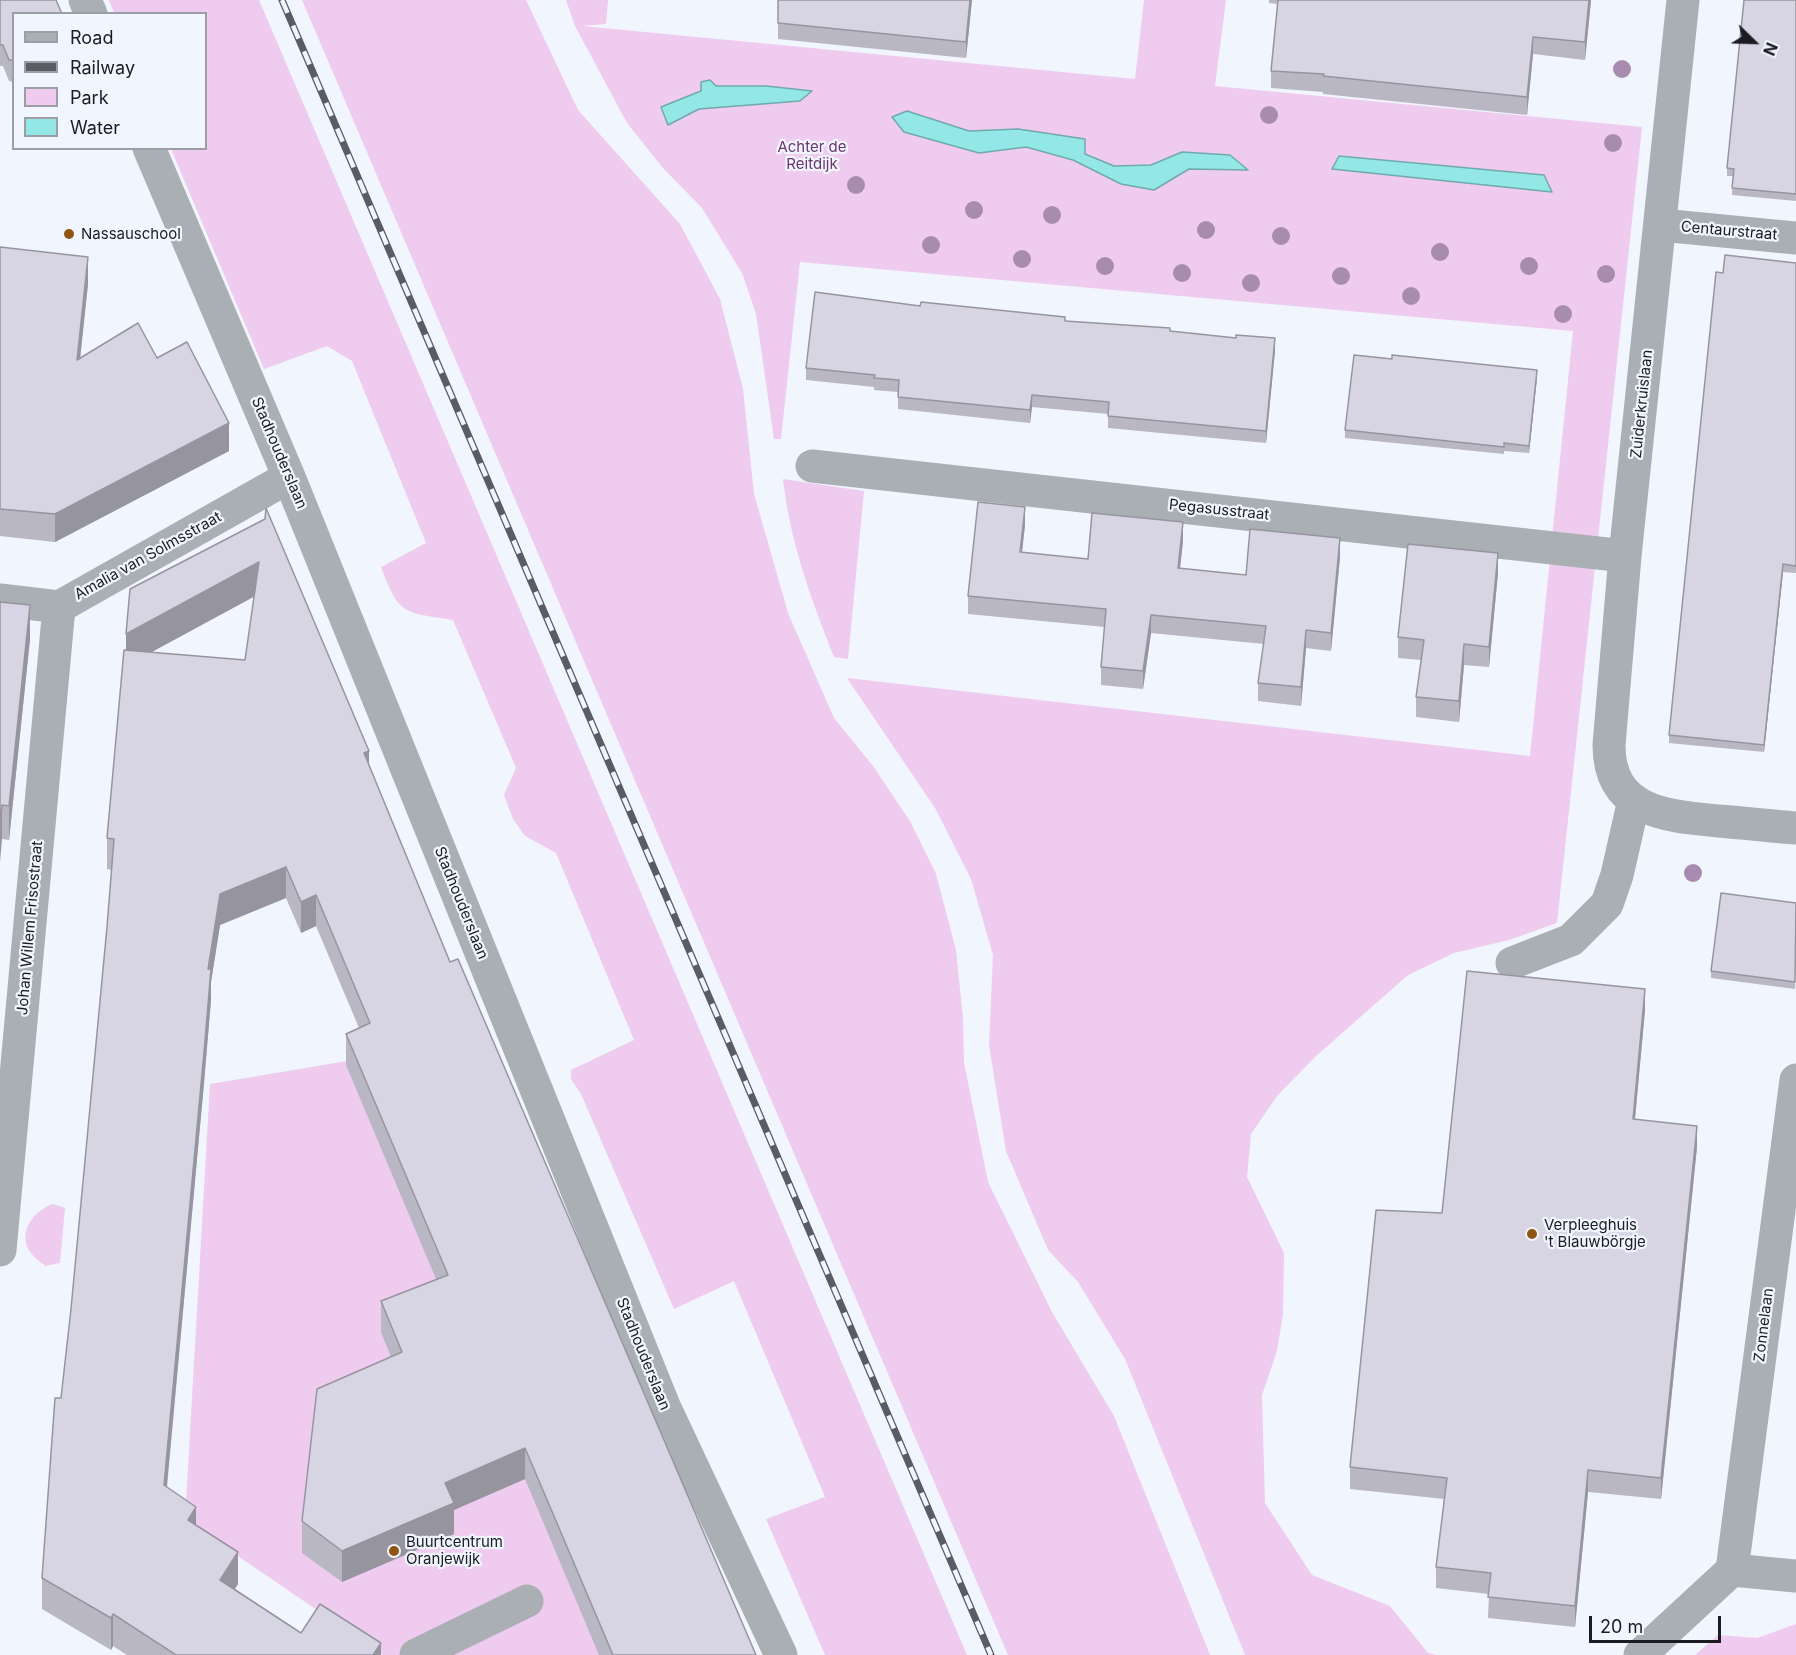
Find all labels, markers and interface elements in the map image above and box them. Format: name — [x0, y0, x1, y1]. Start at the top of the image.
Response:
legend — [12, 12, 207, 150]
north arrow — [1724, 12, 1784, 72]
text: Road — [70, 27, 113, 48]
text: N — [1759, 40, 1782, 59]
text: Railway — [70, 57, 135, 78]
text: Park — [70, 87, 109, 108]
text: Water — [70, 117, 120, 138]
park label: Achter de Reitdijk — [777, 138, 847, 173]
street label: Centaurstraat — [1680, 218, 1778, 244]
place label: Nassauschool — [81, 225, 181, 243]
marker: Nassauschool — [62, 227, 76, 241]
street label: Zuiderkruislaan — [1627, 349, 1657, 459]
street label: Stadhouderslaan — [247, 394, 311, 512]
street label: Pegasusstraat — [1168, 496, 1270, 524]
street label: Amalia van Solmsstraat — [71, 508, 225, 604]
street label: Johan Willem Frisostraat — [13, 840, 47, 1016]
street label: Stadhouderslaan — [430, 844, 492, 962]
place label: Verpleeghuis 't Blauwbörgje — [1544, 1216, 1646, 1251]
marker: Verpleeghuis 't Blauwbörgje — [1525, 1227, 1539, 1241]
street label: Zonnelaan — [1751, 1287, 1777, 1363]
street label: Stadhouderslaan — [612, 1295, 674, 1413]
place label: Buurtcentrum Oranjewijk — [406, 1533, 503, 1568]
marker: Buurtcentrum Oranjewijk — [387, 1544, 401, 1558]
scale bar — [1592, 1604, 1724, 1642]
text: 20 m — [1600, 1616, 1643, 1637]

